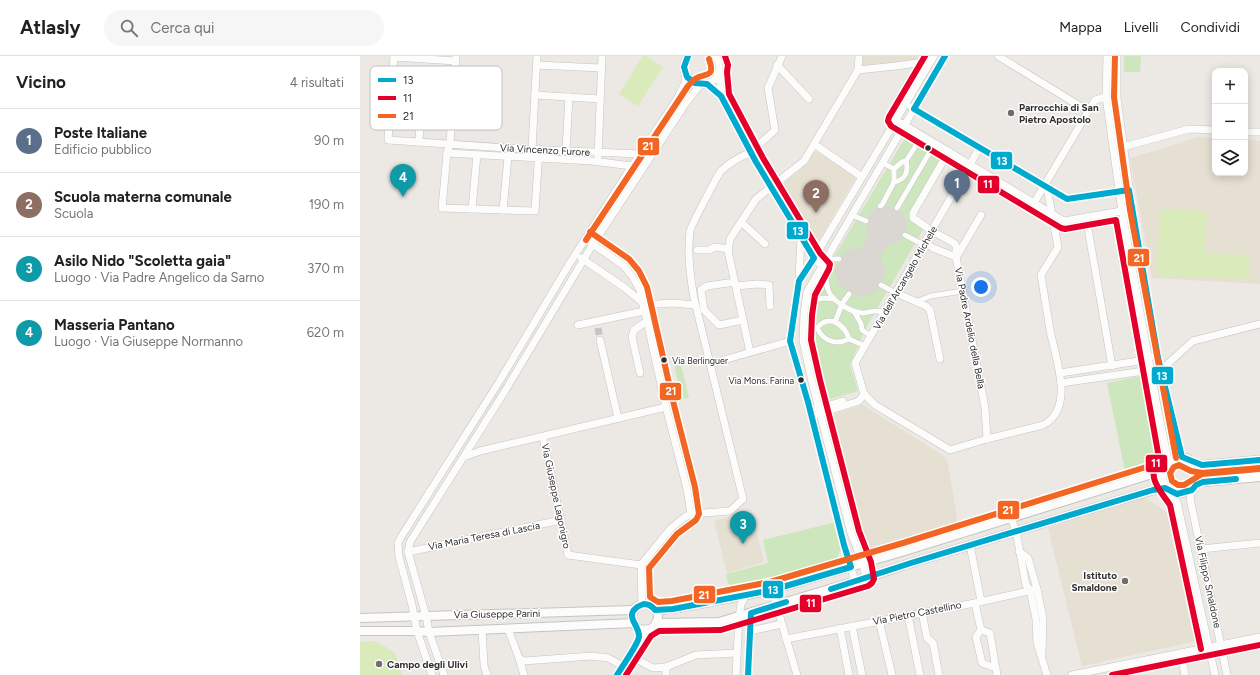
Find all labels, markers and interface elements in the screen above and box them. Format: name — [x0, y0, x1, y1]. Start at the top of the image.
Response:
search box — [104, 10, 384, 46]
text: Atlasly — [20, 16, 80, 39]
icon: search — [118, 17, 140, 39]
text: Cerca qui — [150, 19, 215, 37]
text: Mappa — [1059, 19, 1102, 36]
text: Livelli — [1124, 19, 1159, 36]
text: Condividi — [1181, 19, 1240, 36]
legend — [370, 66, 502, 130]
map controls — [1212, 68, 1248, 176]
button: + — [1212, 68, 1248, 104]
text: Vicino — [16, 72, 66, 92]
text: 13 — [403, 74, 414, 87]
text: 4 risultati — [290, 75, 344, 90]
text: 11 — [403, 92, 412, 105]
place label: Parrocchia di San Pietro Apostolo — [1019, 101, 1099, 126]
button: − — [1212, 104, 1248, 140]
marker: Parrocchia di San Pietro Apostolo — [1006, 108, 1016, 118]
text: 21 — [403, 110, 414, 123]
text: Poste Italiane — [54, 124, 147, 142]
text: 1 — [26, 133, 32, 148]
text: 90 m — [314, 133, 344, 148]
line badge: 21 — [637, 137, 660, 156]
text: 21 — [642, 140, 654, 153]
button: layers — [1212, 140, 1248, 176]
street label: Via Vincenzo Furore — [500, 141, 591, 159]
text: Edificio pubblico — [54, 142, 152, 157]
unlabelled marker — [923, 143, 933, 153]
line badge: 13 — [990, 151, 1013, 170]
text: 13 — [997, 155, 1007, 168]
pin: 4 — [390, 164, 416, 197]
pin: 1 — [944, 170, 970, 203]
line badge: 11 — [977, 175, 1000, 194]
text: 11 — [983, 178, 993, 191]
pin: 2 — [803, 180, 829, 213]
text: Scuola materna comunale — [54, 188, 232, 206]
text: 2 — [25, 197, 33, 212]
text: 190 m — [309, 197, 344, 212]
text: Scuola — [54, 206, 93, 221]
line badge: 13 — [786, 221, 809, 240]
street label: Via dell'Arcangelo Michele — [870, 223, 940, 332]
text: 13 — [793, 225, 803, 238]
line badge: 21 — [1127, 248, 1150, 267]
text: Asilo Nido "Scoletta gaia" — [54, 252, 231, 270]
text: 21 — [1133, 252, 1145, 265]
text: 3 — [25, 261, 33, 276]
text: 370 m — [307, 261, 344, 276]
street label: Via Padre Ardelio della Bella — [952, 266, 988, 390]
text: Luogo · Via Padre Angelico da Sarno — [54, 270, 264, 285]
your location — [971, 277, 991, 297]
text: Masseria Pantano — [54, 316, 175, 334]
text: 4 — [25, 325, 33, 340]
text: 620 m — [307, 325, 344, 340]
text: Luogo · Via Giuseppe Normanno — [54, 334, 243, 349]
marker: Via Berlinguer — [659, 355, 669, 365]
place label: Via Berlinguer — [672, 355, 728, 366]
line badge: 13 — [1151, 366, 1174, 385]
text: 13 — [1157, 370, 1167, 383]
place label: Via Mons. Farina — [729, 375, 794, 386]
marker: Via Mons. Farina — [796, 375, 806, 385]
line badge: 21 — [659, 382, 682, 401]
text: 21 — [665, 385, 677, 398]
street label: Via Giuseppe Lagonigro — [539, 442, 574, 550]
line badge: 11 — [1145, 454, 1168, 473]
text: 11 — [1151, 457, 1161, 470]
line badge: 21 — [997, 500, 1020, 520]
text: 21 — [1002, 504, 1014, 517]
pin: 3 — [730, 511, 756, 544]
street label: Via Maria Teresa di Lascia — [427, 519, 541, 553]
street label: Via Filippo Smaldone — [1192, 535, 1224, 630]
place label: Istituto Smaldone — [1071, 569, 1117, 594]
marker: Istituto Smaldone — [1120, 576, 1130, 586]
line badge: 13 — [762, 580, 784, 599]
text: 13 — [768, 584, 778, 597]
line badge: 21 — [693, 585, 716, 604]
text: 21 — [698, 589, 710, 602]
line badge: 11 — [799, 594, 822, 613]
text: 11 — [806, 597, 816, 610]
street label: Via Pietro Castellino — [872, 598, 963, 628]
street label: Via Giuseppe Parini — [454, 607, 540, 621]
place label: Campo degli Ulivi — [387, 658, 468, 671]
marker: Campo degli Ulivi — [374, 659, 384, 669]

